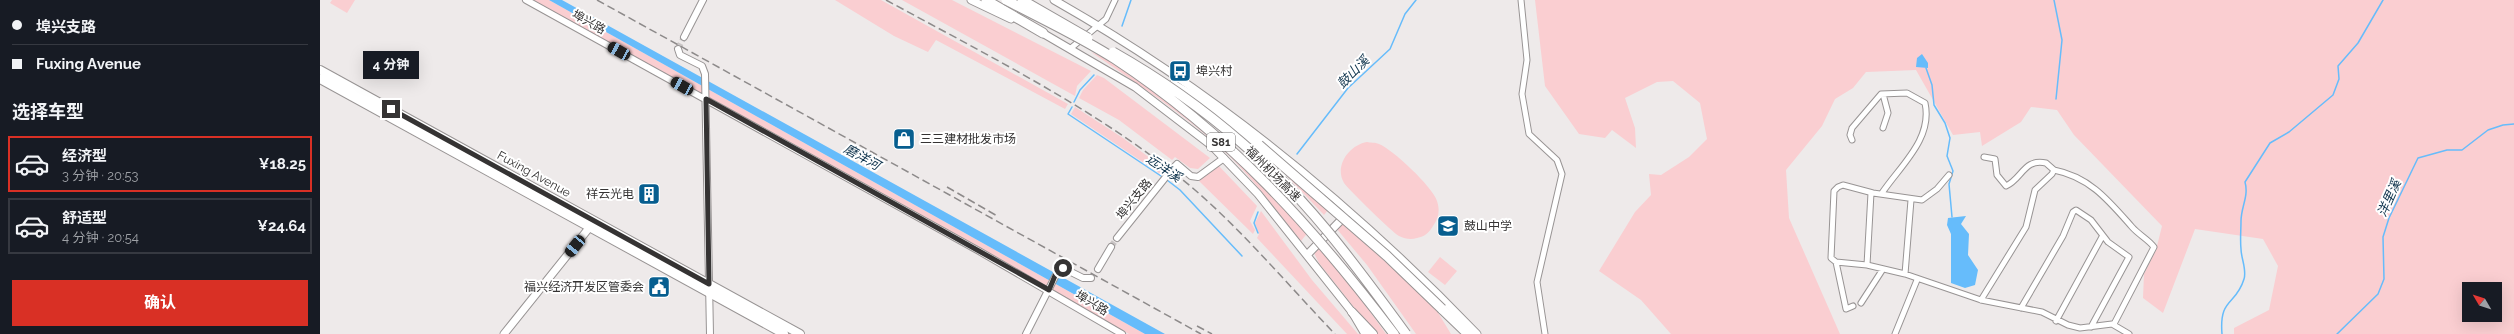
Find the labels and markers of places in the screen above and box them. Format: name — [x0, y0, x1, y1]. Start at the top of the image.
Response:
bus stop icon: 埠兴村 — [1167, 58, 1193, 84]
place label: 埠兴村 — [1196, 64, 1233, 78]
shop icon: 三三建材批发市场 — [891, 126, 917, 152]
place label: 三三建材批发市场 — [920, 132, 1016, 146]
building icon: 祥云光电 — [636, 181, 662, 207]
place label: 祥云光电 — [586, 187, 634, 201]
school or university icon: 鼓山中学 — [1435, 213, 1461, 239]
place label: 鼓山中学 — [1464, 219, 1512, 233]
public building icon: 福兴经济开发区管委会 — [646, 274, 672, 300]
place label: 福兴经济开发区管委会 — [524, 280, 644, 294]

